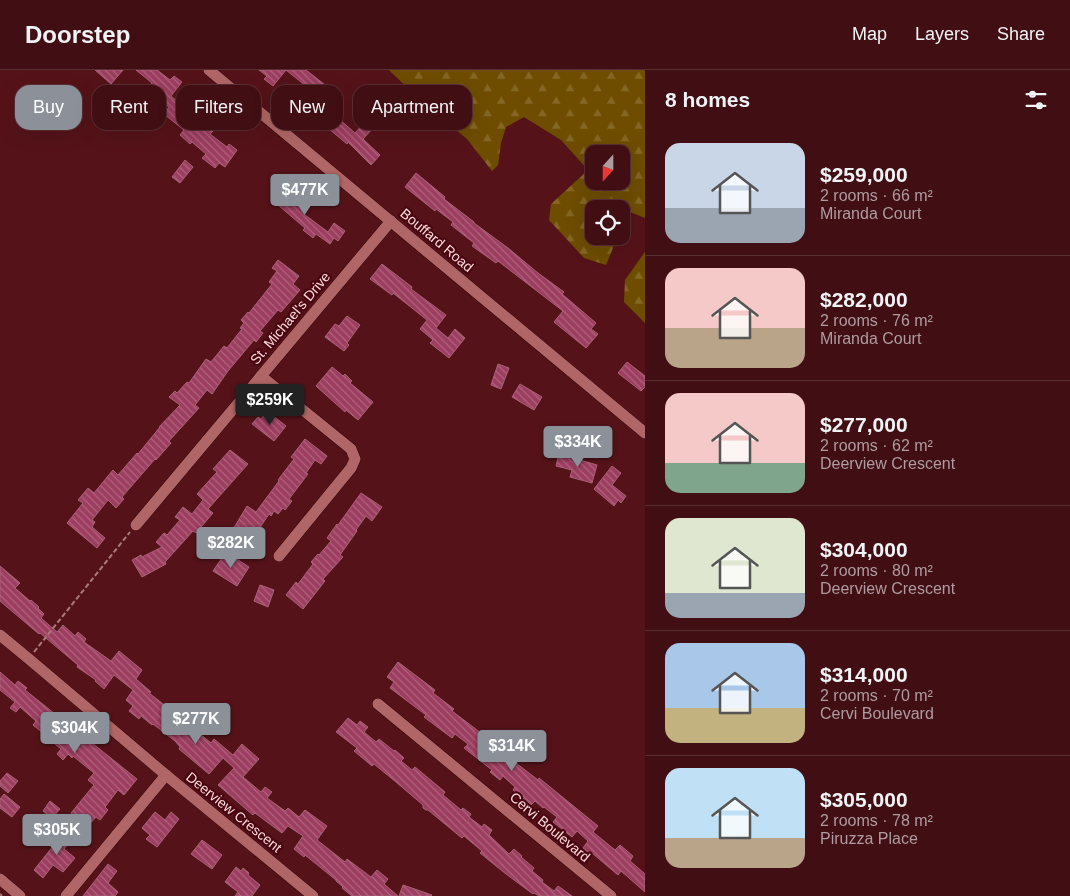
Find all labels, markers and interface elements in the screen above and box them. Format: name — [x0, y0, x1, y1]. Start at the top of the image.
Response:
text: Doorstep — [25, 21, 130, 48]
text: Map — [852, 24, 887, 44]
text: Layers — [915, 24, 969, 44]
text: Share — [997, 24, 1045, 44]
chip: Buy — [15, 85, 82, 130]
chip: Rent — [92, 85, 166, 130]
chip: Filters — [176, 85, 261, 130]
chip: New — [271, 85, 343, 130]
chip: Apartment — [353, 85, 472, 130]
icon: filters — [1022, 86, 1050, 114]
text: 8 homes — [665, 88, 750, 111]
north arrow — [585, 145, 630, 190]
map controls — [585, 145, 630, 245]
icon: home — [705, 163, 765, 223]
text: $259,000 — [820, 163, 908, 186]
pin: $477K — [270, 174, 340, 216]
text: $477K — [281, 181, 329, 198]
text: 2 rooms · 66 m² — [820, 187, 933, 204]
button: locate — [585, 200, 630, 245]
street label: Bouffard Road — [397, 205, 477, 275]
text: Miranda Court — [820, 205, 921, 222]
street label: St. Michael's Drive — [247, 268, 333, 367]
icon: home — [705, 288, 765, 348]
text: $282,000 — [820, 288, 908, 311]
text: 2 rooms · 76 m² — [820, 312, 933, 329]
text: Miranda Court — [820, 330, 921, 347]
pin: $259K — [235, 384, 305, 426]
text: $259K — [246, 391, 294, 408]
icon: home — [705, 413, 765, 473]
text: $277,000 — [820, 413, 908, 436]
pin: $334K — [543, 426, 613, 468]
text: $334K — [554, 433, 602, 450]
text: 2 rooms · 62 m² — [820, 437, 933, 454]
text: Deerview Crescent — [820, 455, 955, 472]
pin: $282K — [196, 526, 266, 569]
text: $282K — [207, 534, 255, 551]
icon: home — [705, 538, 765, 598]
text: $304,000 — [820, 538, 908, 561]
text: 2 rooms · 80 m² — [820, 562, 933, 579]
text: Deerview Crescent — [820, 580, 955, 597]
icon: home — [705, 663, 765, 723]
text: $314,000 — [820, 663, 908, 686]
text: 2 rooms · 70 m² — [820, 687, 933, 704]
pin: $277K — [161, 702, 231, 745]
text: Cervi Boulevard — [820, 705, 934, 722]
text: $277K — [172, 710, 220, 727]
pin: $304K — [40, 712, 110, 754]
text: $304K — [51, 719, 99, 736]
pin: $314K — [477, 730, 547, 772]
text: $314K — [488, 737, 536, 754]
street label: Deerview Crescent — [183, 769, 285, 855]
icon: home — [705, 788, 765, 848]
text: $305,000 — [820, 788, 908, 811]
street label: Cervi Boulevard — [507, 789, 593, 865]
text: 2 rooms · 78 m² — [820, 812, 933, 829]
pin: $305K — [22, 814, 92, 856]
text: $305K — [33, 821, 81, 838]
text: Piruzza Place — [820, 830, 918, 847]

